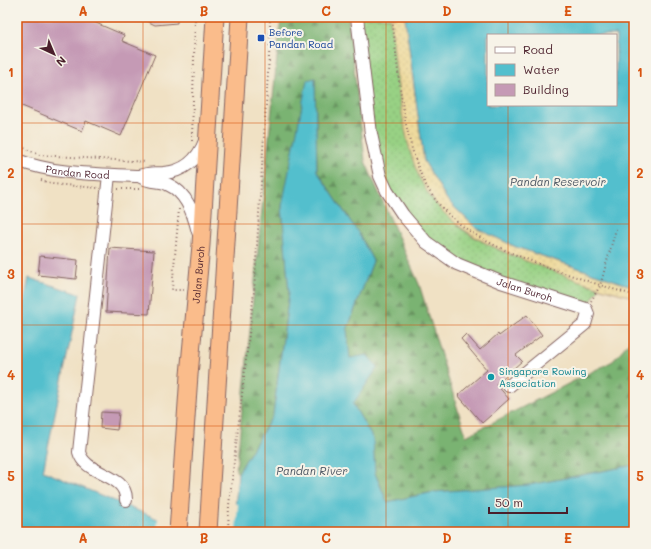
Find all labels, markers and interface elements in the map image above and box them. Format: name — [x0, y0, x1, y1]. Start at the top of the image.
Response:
text: A — [78, 2, 88, 19]
text: B — [200, 2, 209, 19]
text: C — [321, 2, 331, 19]
text: D — [442, 2, 452, 19]
text: E — [564, 2, 572, 19]
place label: Before Pandan Road — [269, 25, 333, 51]
marker: Before Pandan Road — [256, 33, 266, 43]
north arrow — [34, 34, 74, 74]
legend — [487, 34, 617, 106]
text: Road — [523, 41, 553, 57]
text: N — [53, 53, 70, 70]
text: Water — [523, 61, 560, 77]
text: 1 — [8, 63, 14, 80]
text: 1 — [637, 63, 643, 80]
text: Building — [523, 81, 569, 97]
street label: Pandan Road — [44, 162, 110, 182]
text: 2 — [7, 164, 15, 181]
text: 2 — [636, 164, 644, 181]
water label: Pandan Reservoir — [510, 174, 606, 189]
street label: Jalan Buroh — [189, 245, 208, 304]
text: 3 — [7, 265, 15, 282]
text: 3 — [636, 265, 644, 282]
street label: Jalan Buroh — [495, 274, 555, 305]
place label: Singapore Rowing Association — [499, 364, 586, 390]
text: 4 — [7, 366, 15, 383]
text: 4 — [636, 366, 644, 383]
marker: Singapore Rowing Association — [486, 372, 496, 382]
water label: Pandan River — [276, 463, 348, 478]
text: 5 — [7, 467, 15, 484]
text: 5 — [636, 467, 644, 484]
scale bar — [489, 489, 567, 515]
text: 50 m — [495, 494, 523, 510]
text: A — [78, 529, 88, 546]
text: B — [200, 529, 209, 546]
text: C — [321, 529, 331, 546]
text: D — [442, 529, 452, 546]
text: E — [564, 529, 572, 546]

